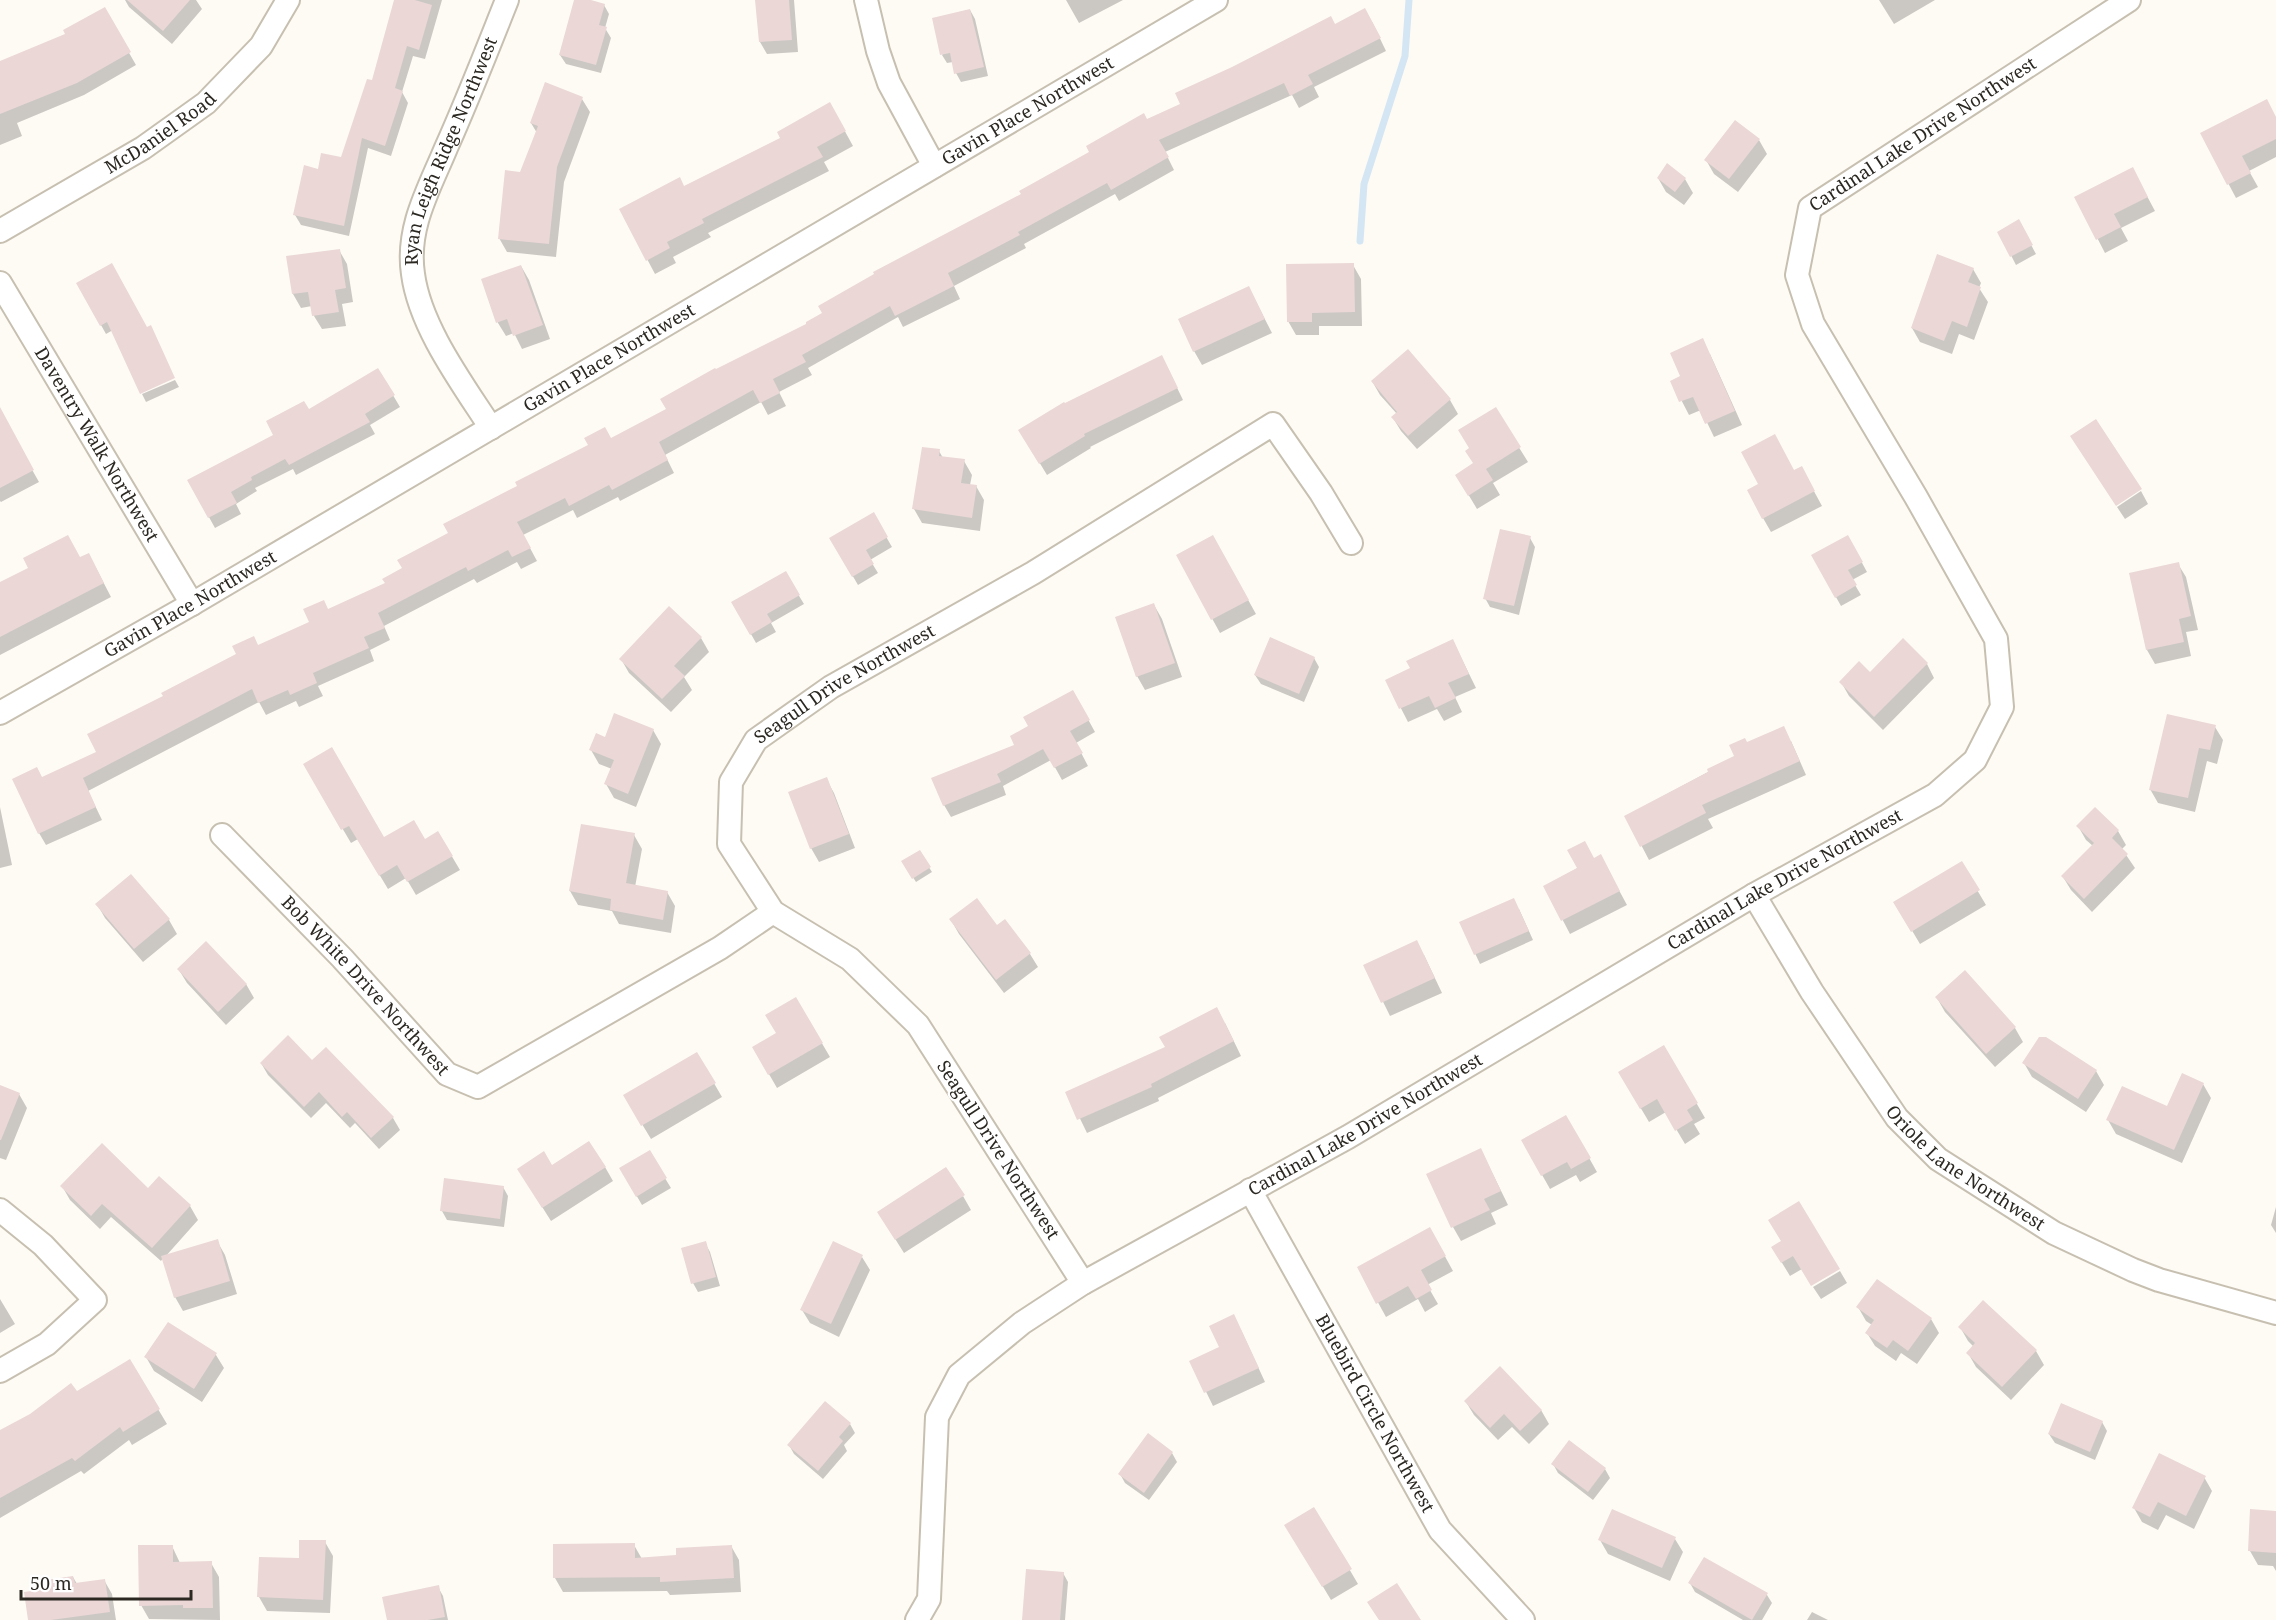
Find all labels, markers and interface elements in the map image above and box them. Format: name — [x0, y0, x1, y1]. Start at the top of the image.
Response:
street label: Ryan Leigh Ridge Northwest — [399, 33, 502, 266]
street label: Gavin Place Northwest — [937, 50, 1117, 170]
street label: Cardinal Lake Drive Northwest — [1804, 51, 2040, 217]
street label: McDaniel Road — [100, 87, 221, 179]
street label: Gavin Place Northwest — [518, 297, 699, 417]
street label: Daventry Walk Northwest — [30, 342, 165, 546]
street label: Gavin Place Northwest — [99, 544, 280, 663]
street label: Seagull Drive Northwest — [749, 618, 939, 749]
street label: Cardinal Lake Drive Northwest — [1662, 803, 1906, 955]
street label: Bob White Drive Northwest — [277, 890, 455, 1080]
street label: Cardinal Lake Drive Northwest — [1243, 1047, 1486, 1201]
street label: Seagull Drive Northwest — [932, 1055, 1066, 1243]
street label: Oriole Lane Northwest — [1881, 1100, 2050, 1235]
street label: Bluebird Circle Northwest — [1311, 1310, 1441, 1516]
scale bar — [21, 1563, 190, 1601]
text: 50 m — [30, 1571, 72, 1595]

